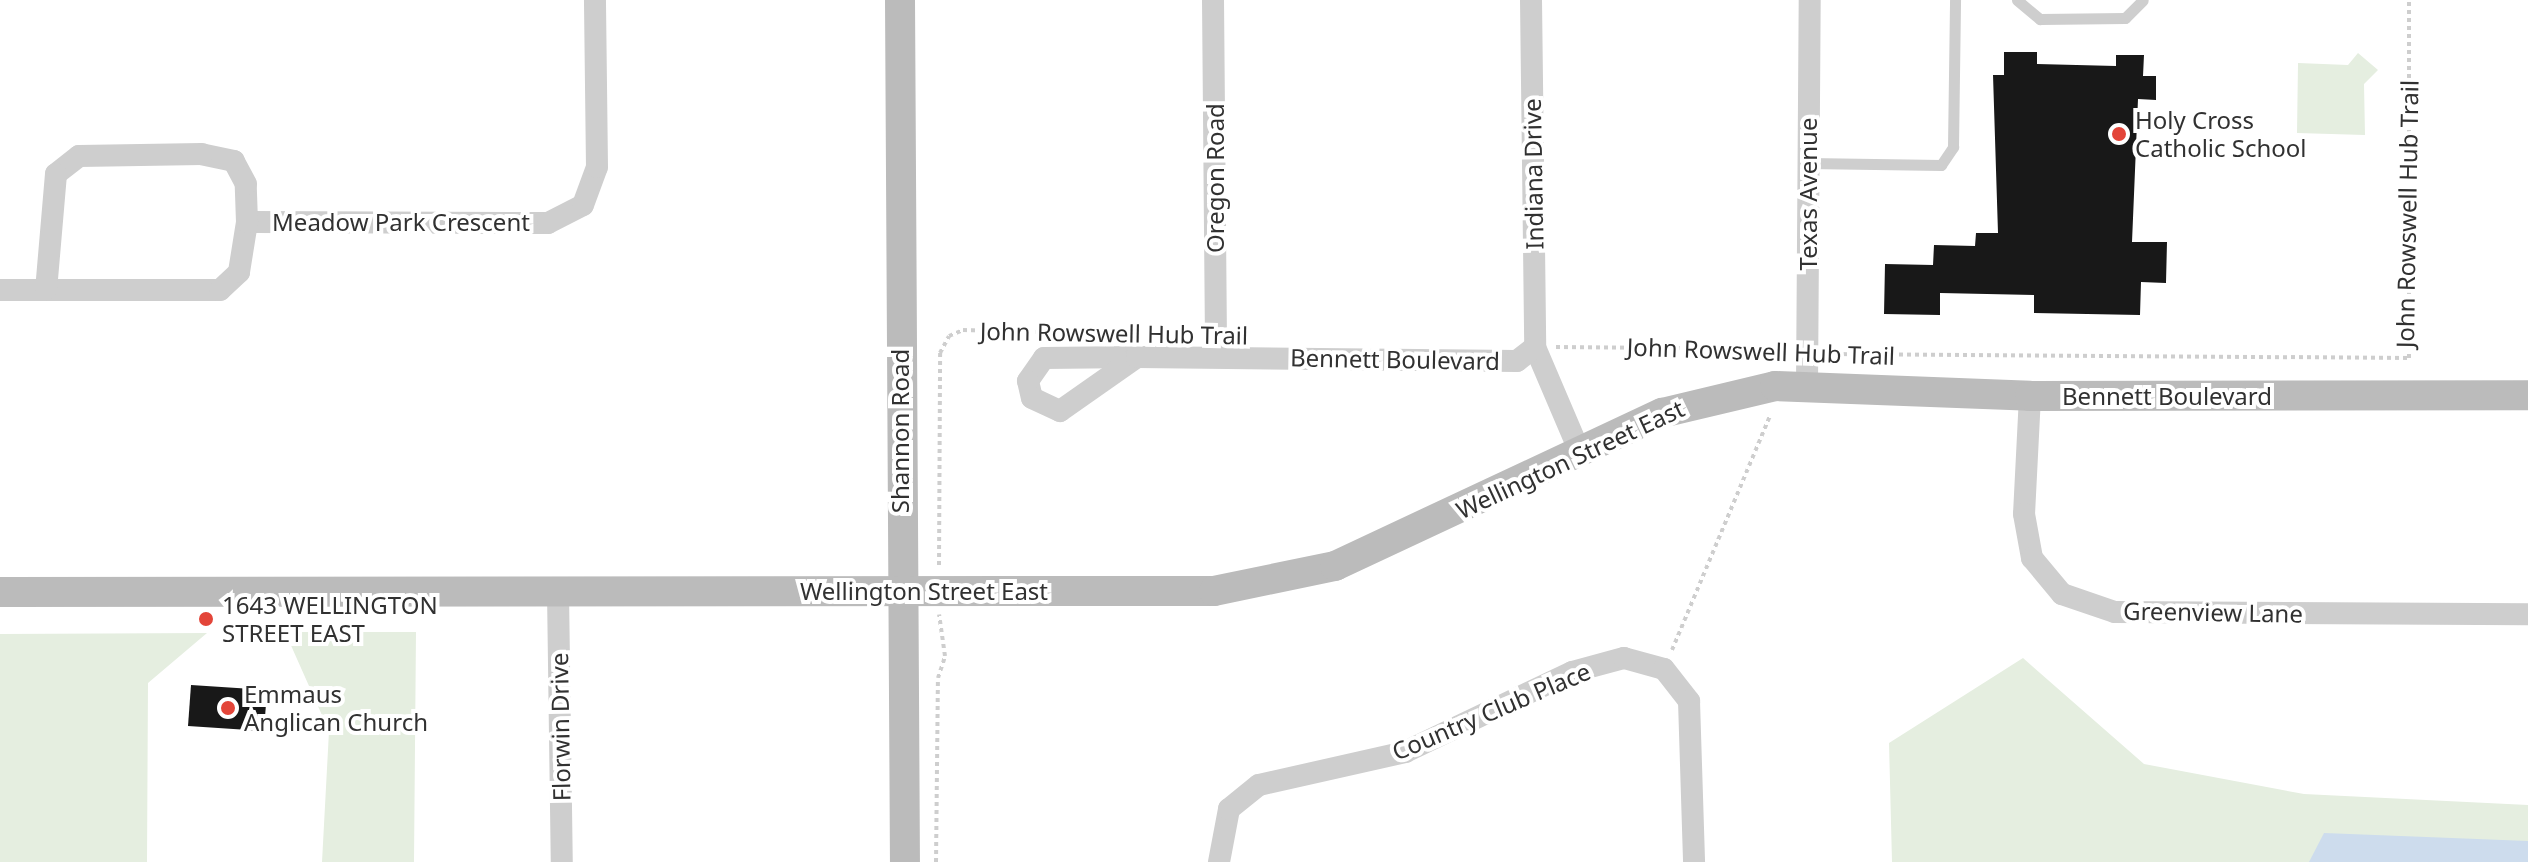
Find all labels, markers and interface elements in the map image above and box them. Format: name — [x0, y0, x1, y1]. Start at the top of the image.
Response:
street label: John Rowswell Hub Trail — [2390, 80, 2424, 348]
street label: Indiana Drive — [1517, 98, 1549, 250]
street label: Oregon Road — [1201, 103, 1229, 253]
place label: Holy Cross Catholic School — [2135, 106, 2307, 162]
street label: Texas Avenue — [1794, 118, 1822, 270]
marker: Holy Cross Catholic School — [2110, 125, 2128, 143]
street label: Meadow Park Crescent — [272, 208, 530, 236]
street label: John Rowswell Hub Trail — [980, 316, 1248, 350]
street label: John Rowswell Hub Trail — [1626, 332, 1896, 370]
street label: Bennett Boulevard — [1290, 343, 1500, 375]
street label: Shannon Road — [886, 349, 914, 513]
street label: Bennett Boulevard — [2062, 382, 2272, 410]
street label: Wellington Street East — [1452, 394, 1688, 524]
street label: Wellington Street East — [800, 577, 1048, 605]
place label: 1643 WELLINGTON STREET EAST — [222, 591, 438, 647]
street label: Greenview Lane — [2123, 596, 2303, 628]
marker: 1643 WELLINGTON STREET EAST — [197, 610, 215, 628]
street label: Florwin Drive — [544, 652, 576, 802]
street label: Country Club Place — [1387, 656, 1595, 766]
place label: Emmaus Anglican Church — [244, 680, 428, 736]
marker: Emmaus Anglican Church — [219, 699, 237, 717]

